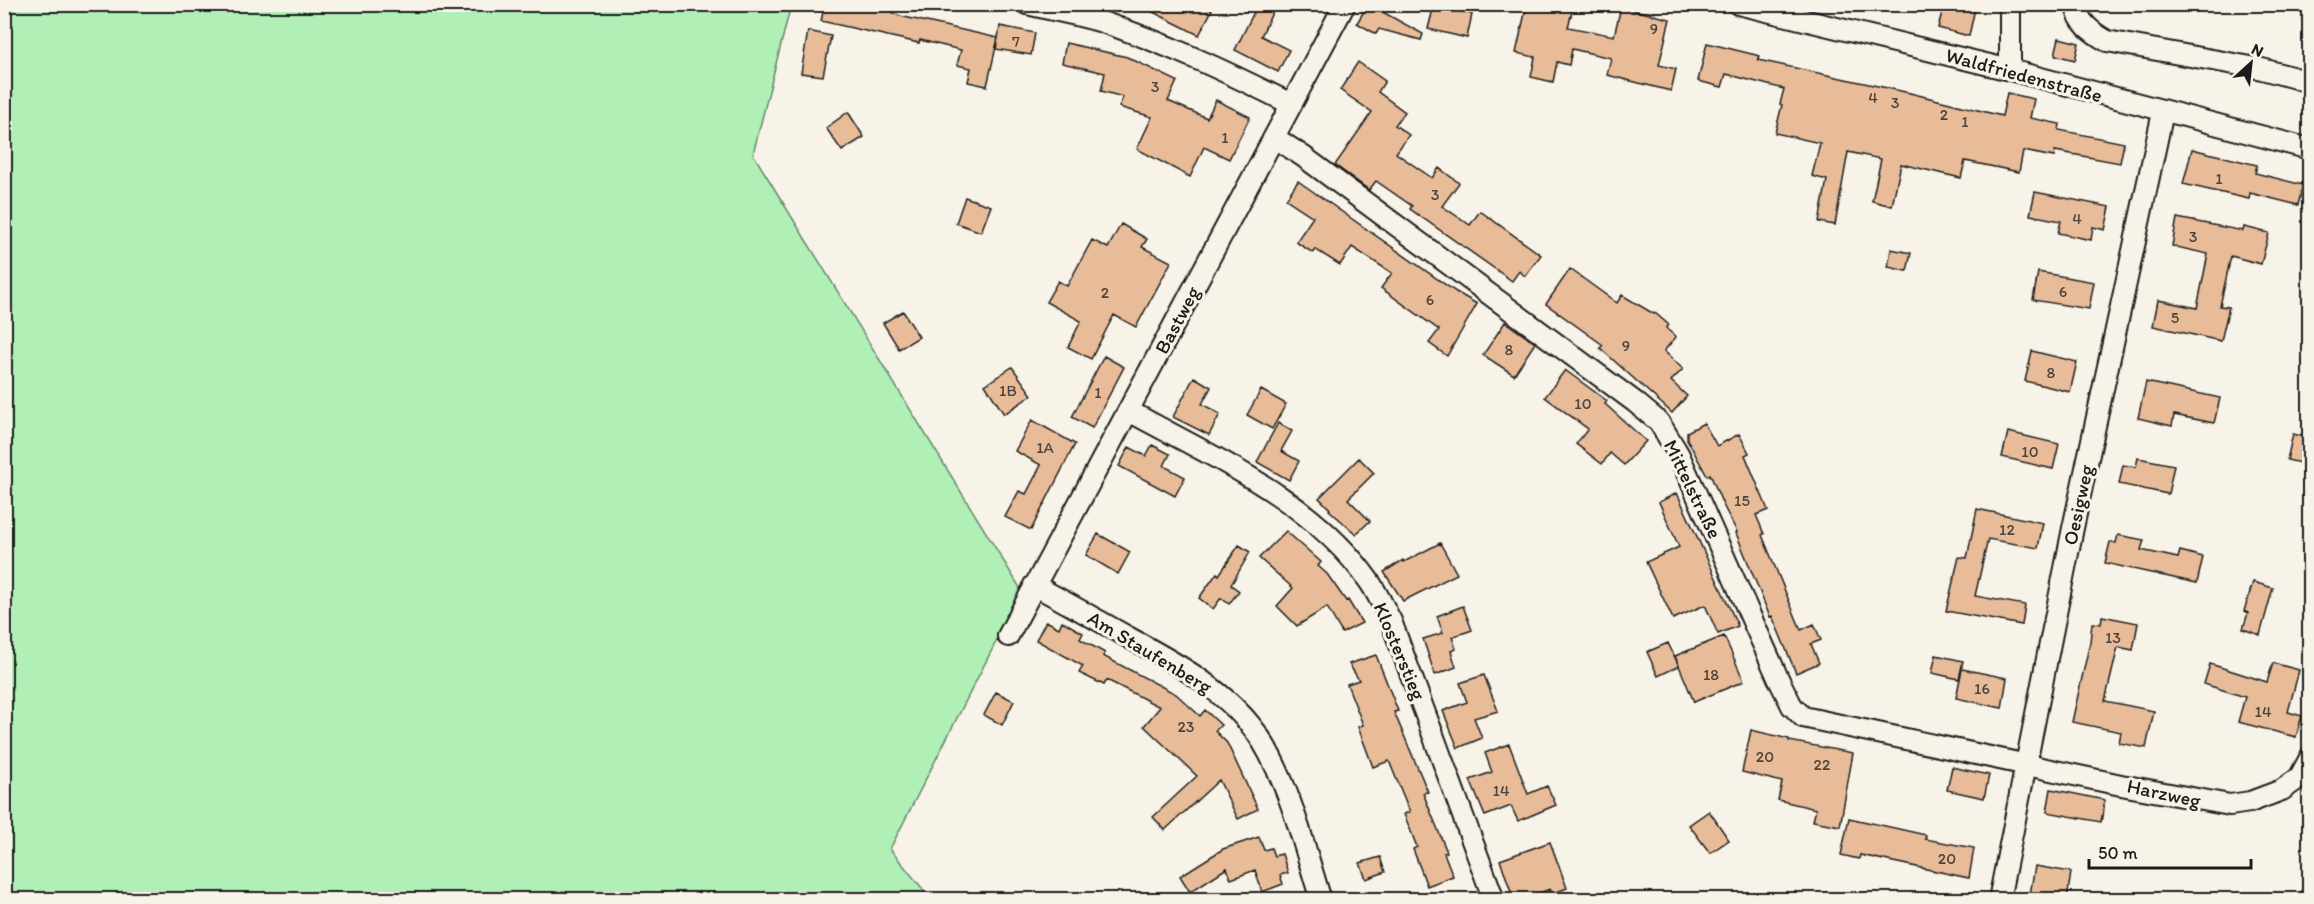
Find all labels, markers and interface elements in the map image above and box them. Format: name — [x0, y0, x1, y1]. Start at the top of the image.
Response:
house number: 9 — [1650, 19, 1658, 38]
house number: 7 — [1012, 32, 1020, 51]
north arrow — [2221, 33, 2281, 93]
text: N — [2248, 39, 2267, 61]
street label: Waldfriedenstraße — [1943, 43, 2105, 107]
house number: 3 — [1151, 77, 1160, 96]
house number: 4 — [1868, 88, 1878, 107]
house number: 3 — [1891, 93, 1900, 112]
house number: 2 — [1940, 105, 1949, 124]
house number: 1 — [1961, 112, 1969, 131]
house number: 1 — [1221, 128, 1229, 147]
house number: 1 — [2215, 169, 2223, 188]
house number: 3 — [1431, 185, 1440, 204]
house number: 4 — [2072, 209, 2082, 228]
house number: 3 — [2189, 227, 2198, 246]
street label: Bastweg — [1149, 281, 1205, 358]
house number: 6 — [2059, 282, 2067, 301]
house number: 2 — [1101, 283, 1110, 302]
house number: 6 — [1426, 290, 1434, 309]
house number: 5 — [2171, 308, 2179, 327]
house number: 9 — [1622, 336, 1630, 355]
house number: 8 — [1505, 340, 1514, 359]
house number: 8 — [2047, 363, 2056, 382]
house number: 1B — [999, 381, 1017, 400]
house number: 1 — [1094, 383, 1102, 402]
house number: 10 — [1574, 394, 1592, 413]
street label: Mittelstraße — [1659, 436, 1727, 542]
house number: 1A — [1036, 438, 1054, 457]
house number: 10 — [2021, 442, 2039, 461]
street label: Oesigweg — [2058, 462, 2098, 547]
house number: 15 — [1734, 491, 1750, 510]
house number: 12 — [1999, 520, 2016, 539]
street label: Klosterstieg — [1369, 599, 1432, 704]
street label: Am Staufenberg — [1083, 605, 1217, 699]
house number: 13 — [2105, 628, 2121, 647]
house number: 18 — [1703, 665, 1719, 684]
house number: 16 — [1974, 679, 1990, 698]
house number: 14 — [2254, 702, 2272, 721]
house number: 23 — [1177, 717, 1195, 736]
house number: 20 — [1756, 747, 1774, 766]
house number: 22 — [1814, 755, 1831, 774]
street label: Harzweg — [2125, 773, 2204, 813]
house number: 14 — [1492, 781, 1510, 800]
scale bar — [2089, 832, 2251, 870]
text: 50 m — [2098, 842, 2138, 864]
house number: 20 — [1938, 849, 1956, 868]

